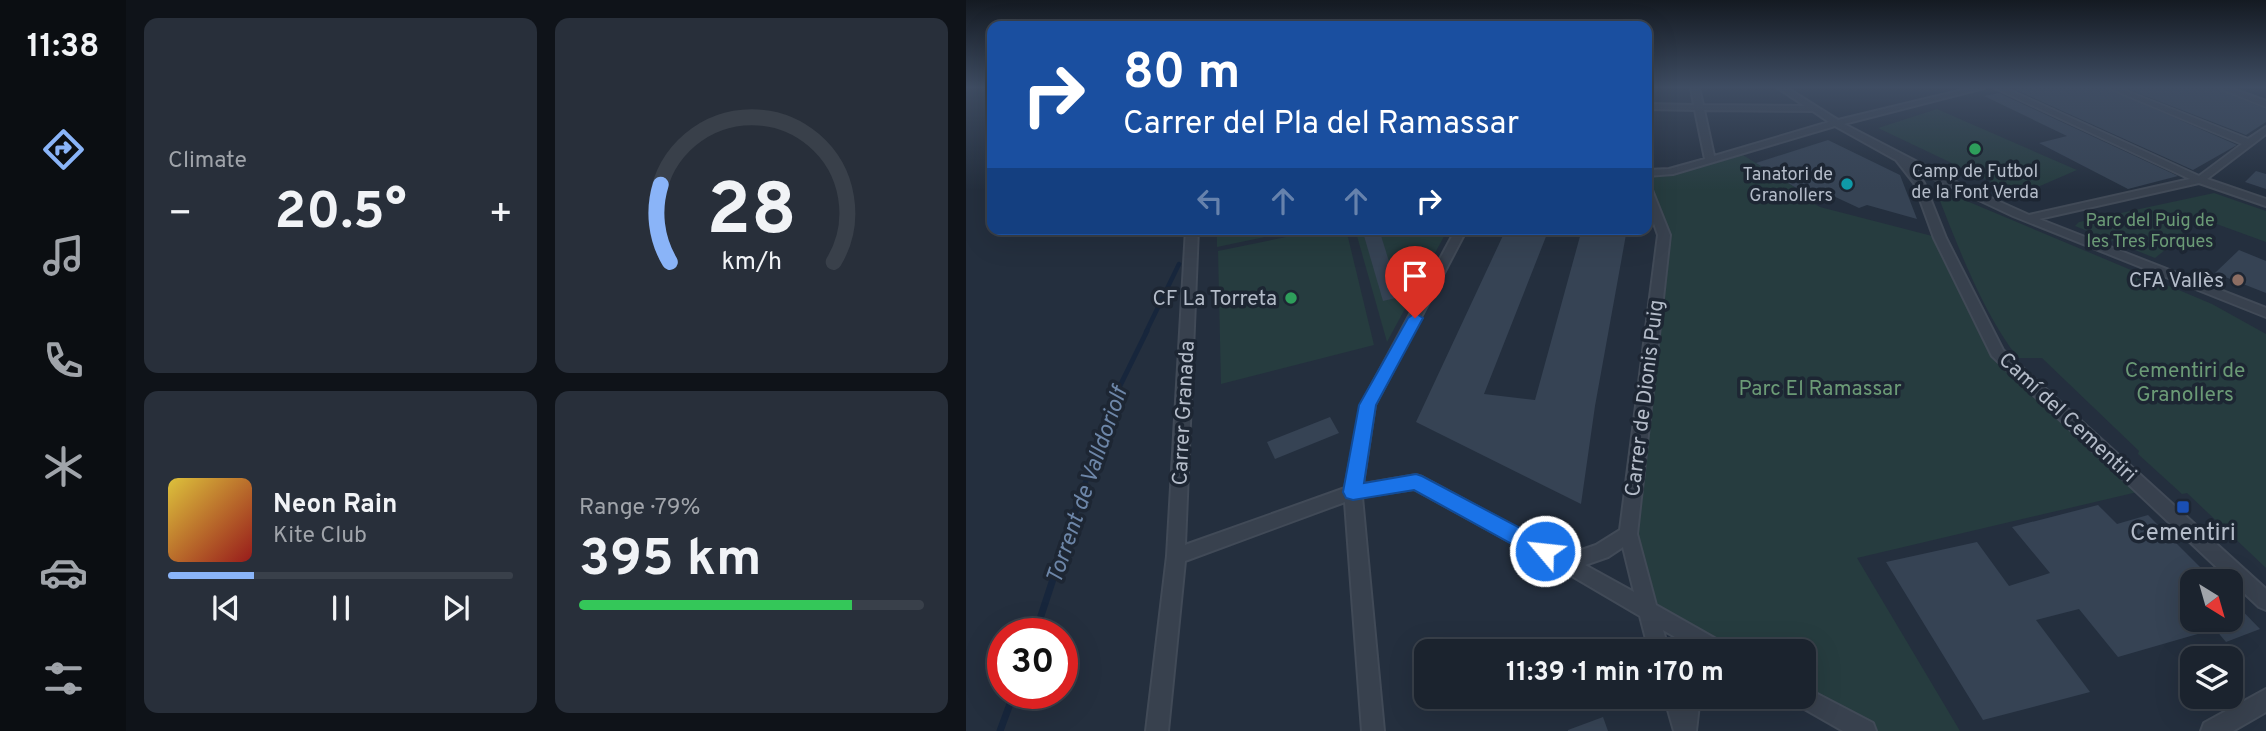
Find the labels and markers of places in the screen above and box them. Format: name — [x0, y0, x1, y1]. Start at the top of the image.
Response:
marker: Camp de Futbol de la Font Verda — [1967, 141, 1983, 157]
place label: Camp de Futbol de la Font Verda — [1911, 161, 2039, 205]
place label: Tanatori de Granollers — [1742, 164, 1833, 208]
marker: Tanatori de Granollers — [1839, 176, 1855, 192]
pin — [1385, 246, 1445, 318]
place label: CFA Vallès — [2129, 268, 2224, 295]
marker: CFA Vallès — [2230, 272, 2246, 288]
place label: CF La Torreta — [1152, 286, 1277, 313]
marker: CF La Torreta — [1283, 290, 1299, 306]
marker: Cementiri — [2175, 499, 2191, 515]
place label: Cementiri — [2130, 519, 2236, 549]

